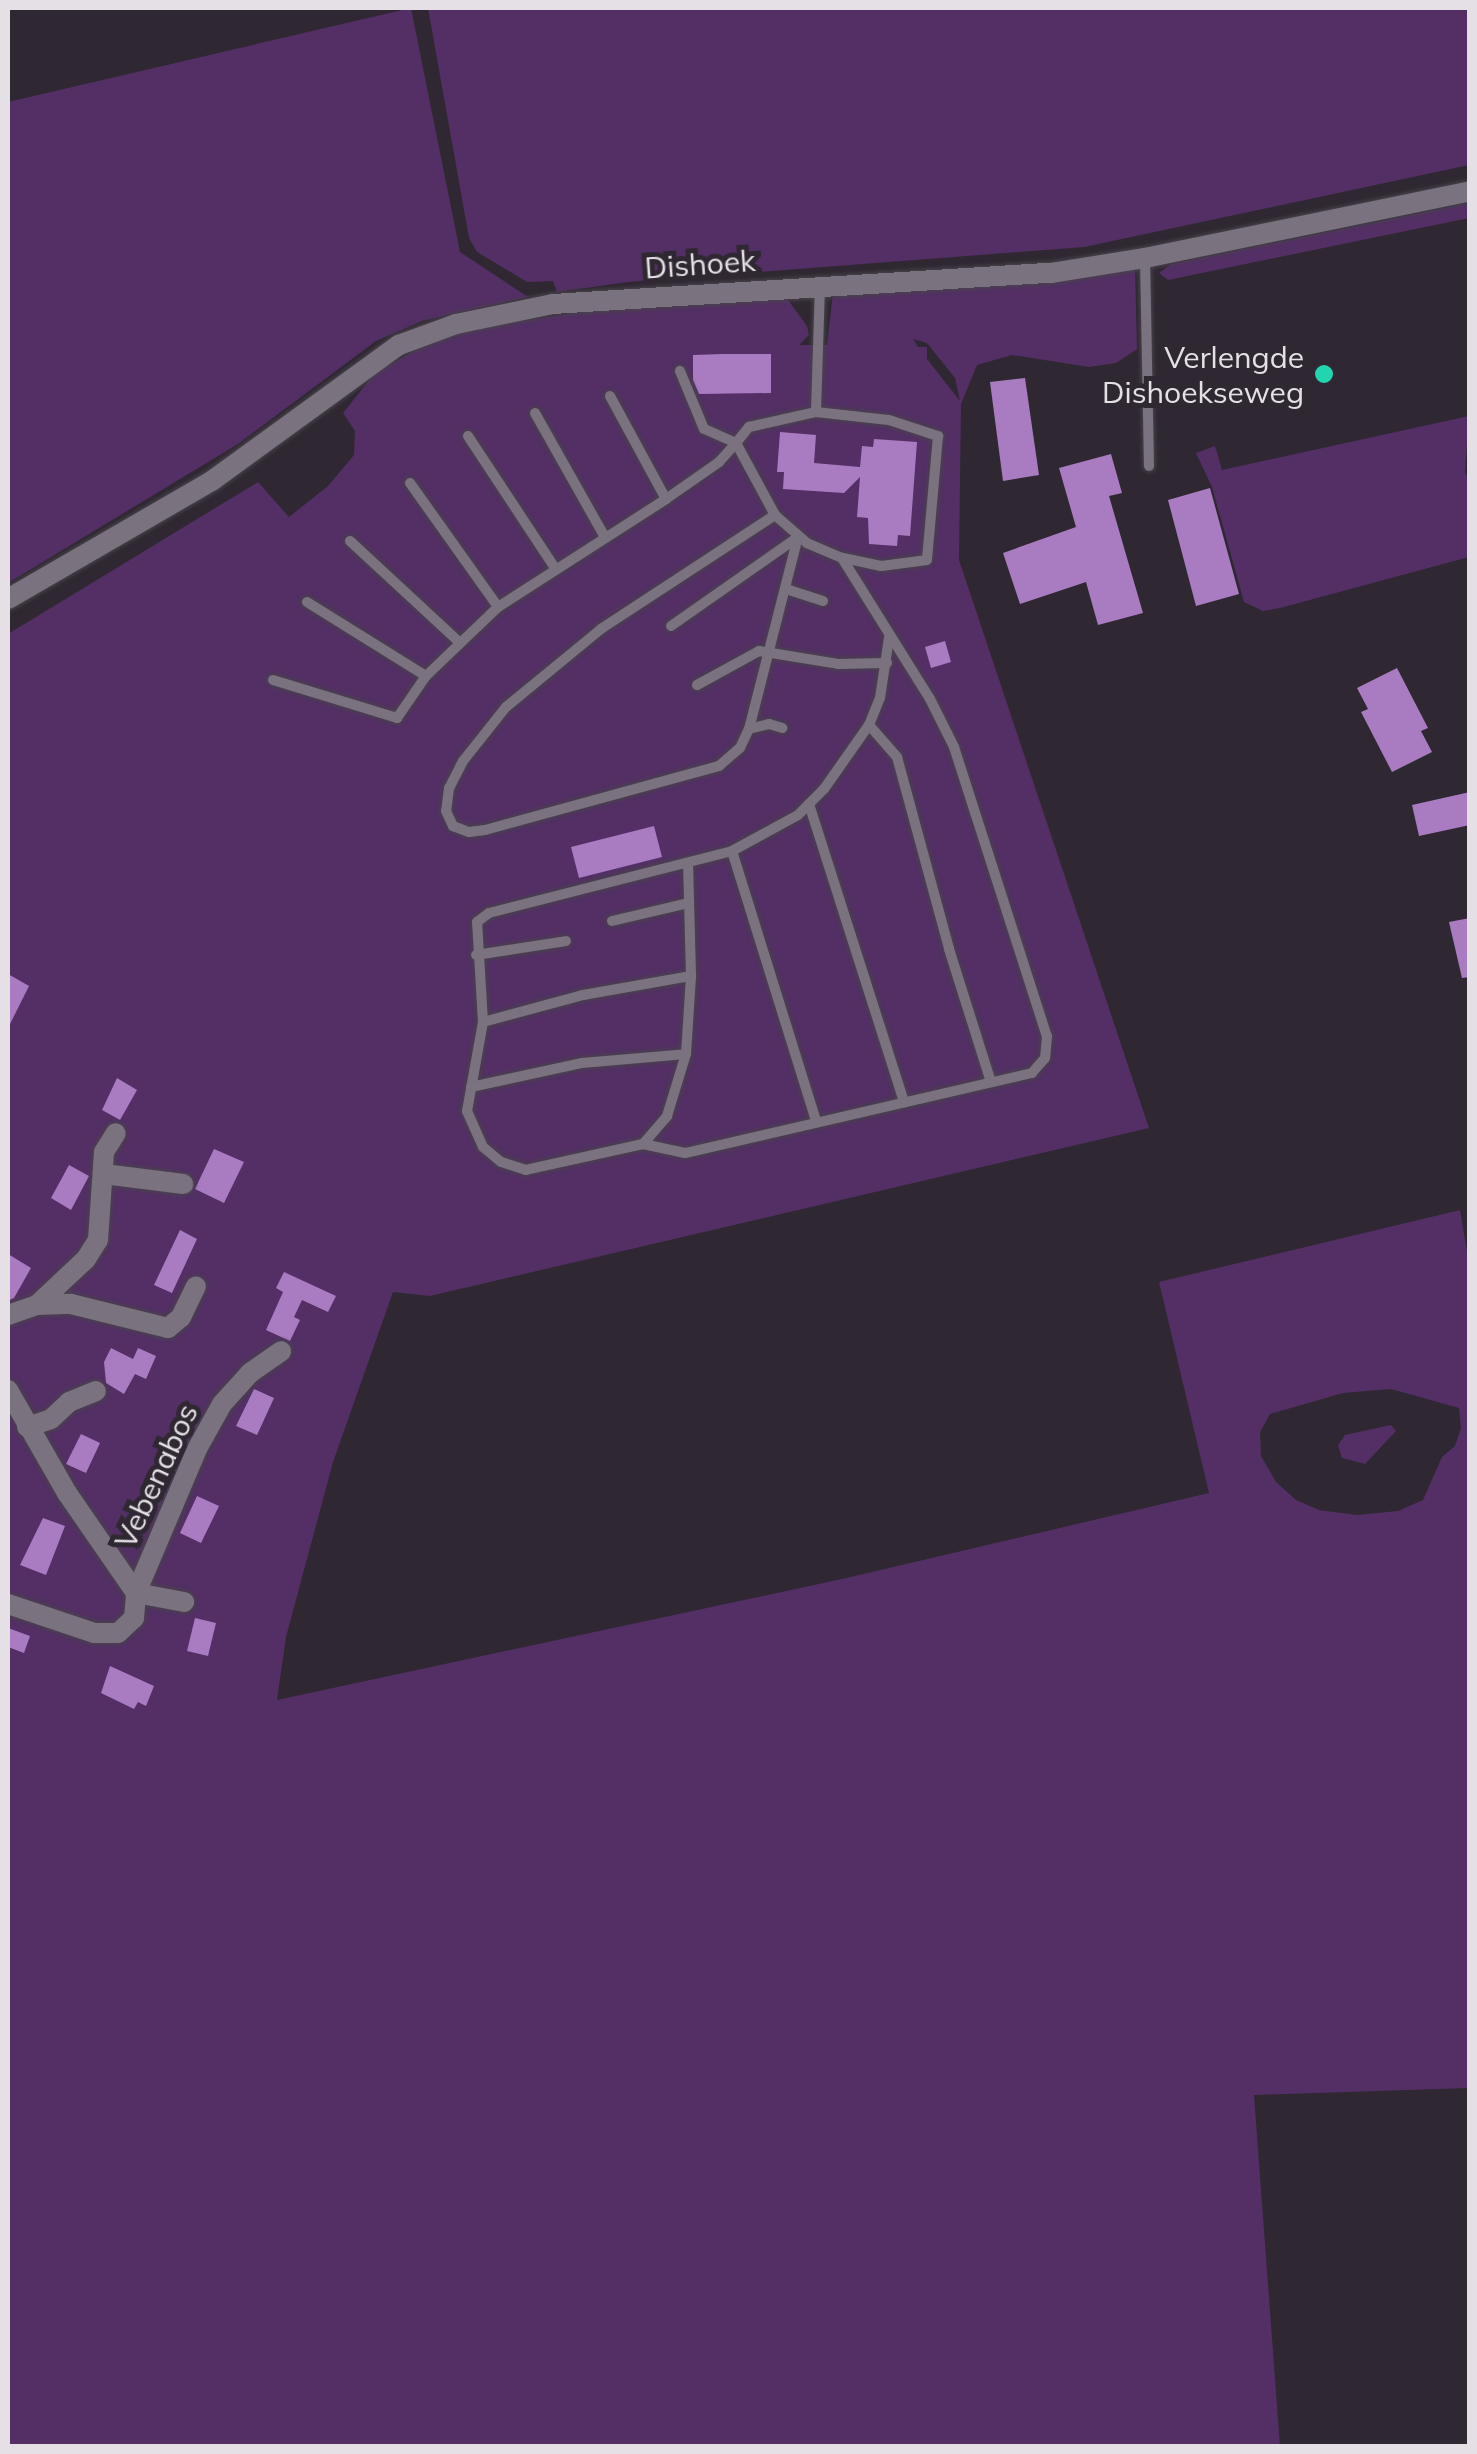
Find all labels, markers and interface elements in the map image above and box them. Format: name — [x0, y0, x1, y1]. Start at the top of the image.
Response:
street label: Dishoek — [643, 242, 757, 286]
place label: Verlengde Dishoekseweg — [1102, 339, 1304, 410]
marker: Verlengde Dishoekseweg — [1313, 363, 1335, 385]
street label: Vebenabos — [107, 1398, 205, 1554]

